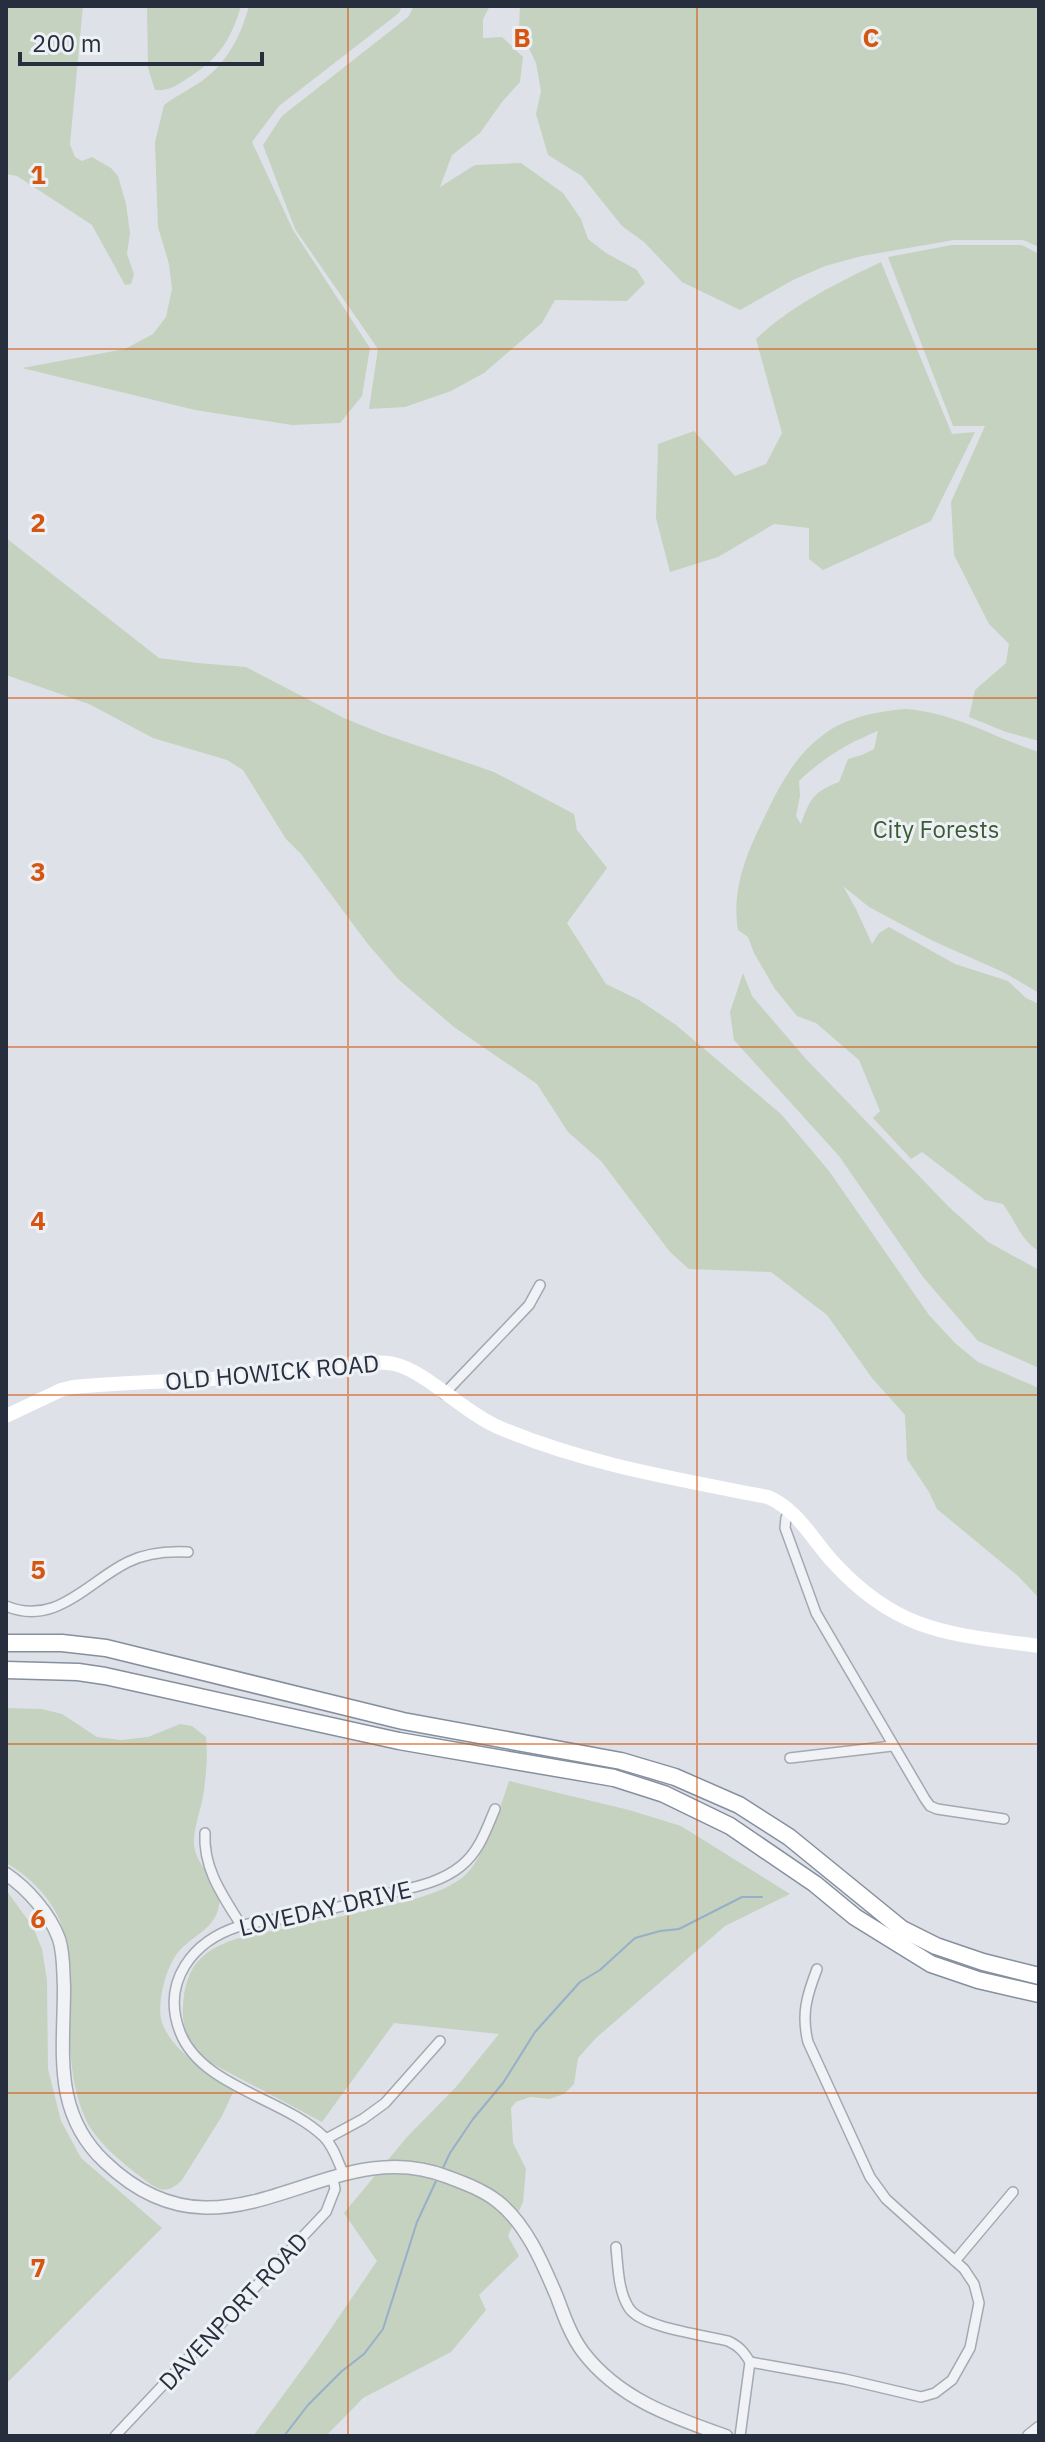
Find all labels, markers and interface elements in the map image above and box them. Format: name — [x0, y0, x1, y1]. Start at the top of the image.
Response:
scale bar — [20, 16, 262, 66]
text: B — [513, 20, 531, 54]
text: C — [863, 20, 880, 54]
text: 200 m — [32, 27, 102, 59]
text: 1 — [30, 157, 46, 191]
text: 2 — [30, 505, 46, 539]
park label: City Forests — [873, 813, 999, 845]
text: 3 — [30, 854, 46, 888]
text: 4 — [30, 1203, 46, 1237]
street label: OLD HOWICK ROAD — [164, 1347, 380, 1397]
text: 5 — [30, 1552, 46, 1586]
street label: LOVEDAY DRIVE — [236, 1873, 414, 1943]
text: 6 — [30, 1901, 46, 1935]
street label: DAVENPORT ROAD — [151, 2225, 315, 2397]
text: 7 — [30, 2250, 46, 2284]

